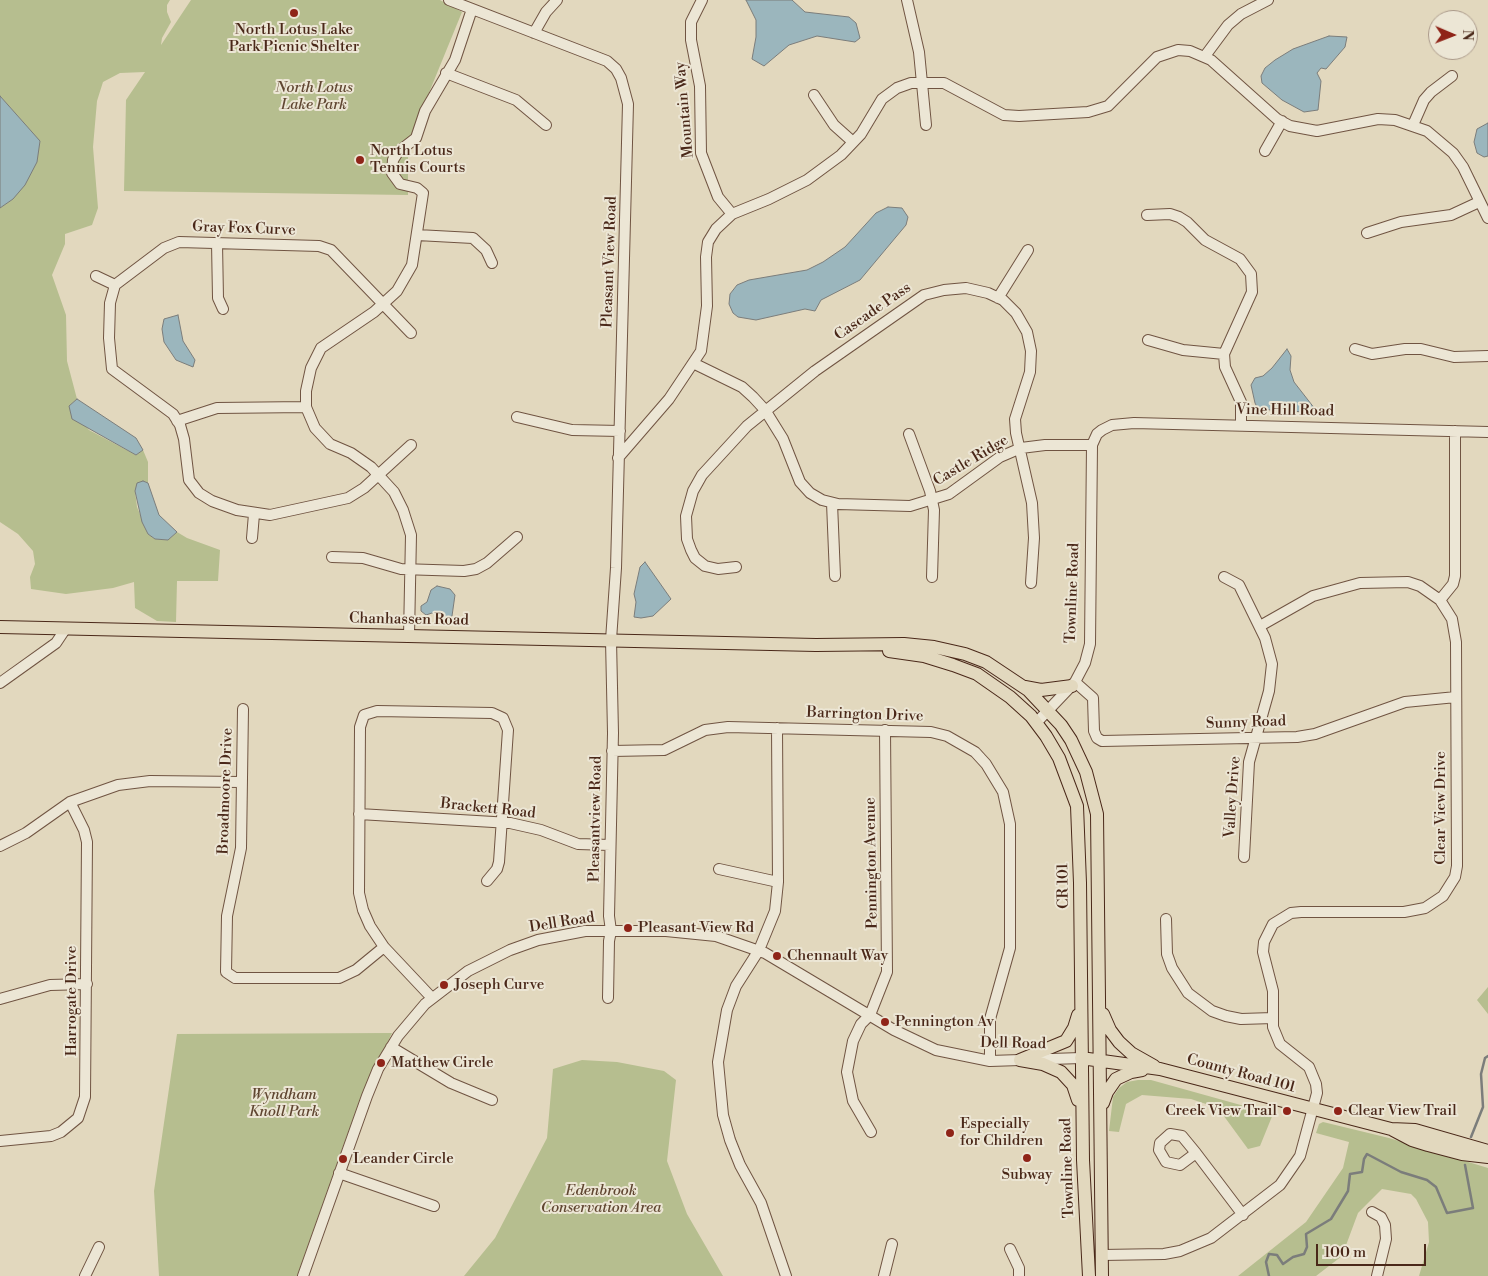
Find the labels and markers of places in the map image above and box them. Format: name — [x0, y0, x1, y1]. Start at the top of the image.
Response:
marker: North Lotus Lake Park Picnic Shelter — [288, 7, 300, 19]
place label: North Lotus Lake Park Picnic Shelter — [229, 21, 359, 56]
place label: North Lotus Tennis Courts — [370, 142, 465, 177]
marker: North Lotus Tennis Courts — [354, 154, 366, 166]
place label: Pleasant View Rd — [638, 919, 754, 937]
marker: Pleasant View Rd — [622, 922, 634, 934]
place label: Chennault Way — [787, 947, 888, 965]
marker: Chennault Way — [771, 950, 783, 962]
place label: Joseph Curve — [454, 976, 544, 994]
marker: Joseph Curve — [438, 979, 450, 991]
place label: Pennington Av — [895, 1013, 994, 1031]
marker: Pennington Av — [879, 1016, 891, 1028]
place label: Matthew Circle — [391, 1054, 494, 1072]
marker: Matthew Circle — [375, 1057, 387, 1069]
place label: Creek View Trail — [1165, 1102, 1277, 1120]
place label: Clear View Trail — [1348, 1102, 1457, 1120]
marker: Creek View Trail — [1281, 1105, 1293, 1117]
marker: Clear View Trail — [1332, 1105, 1344, 1117]
place label: Especially for Children — [960, 1115, 1043, 1150]
marker: Especially for Children — [944, 1127, 956, 1139]
place label: Leander Circle — [353, 1150, 454, 1168]
marker: Subway — [1021, 1152, 1033, 1164]
marker: Leander Circle — [337, 1153, 349, 1165]
place label: Subway — [1002, 1166, 1052, 1184]

